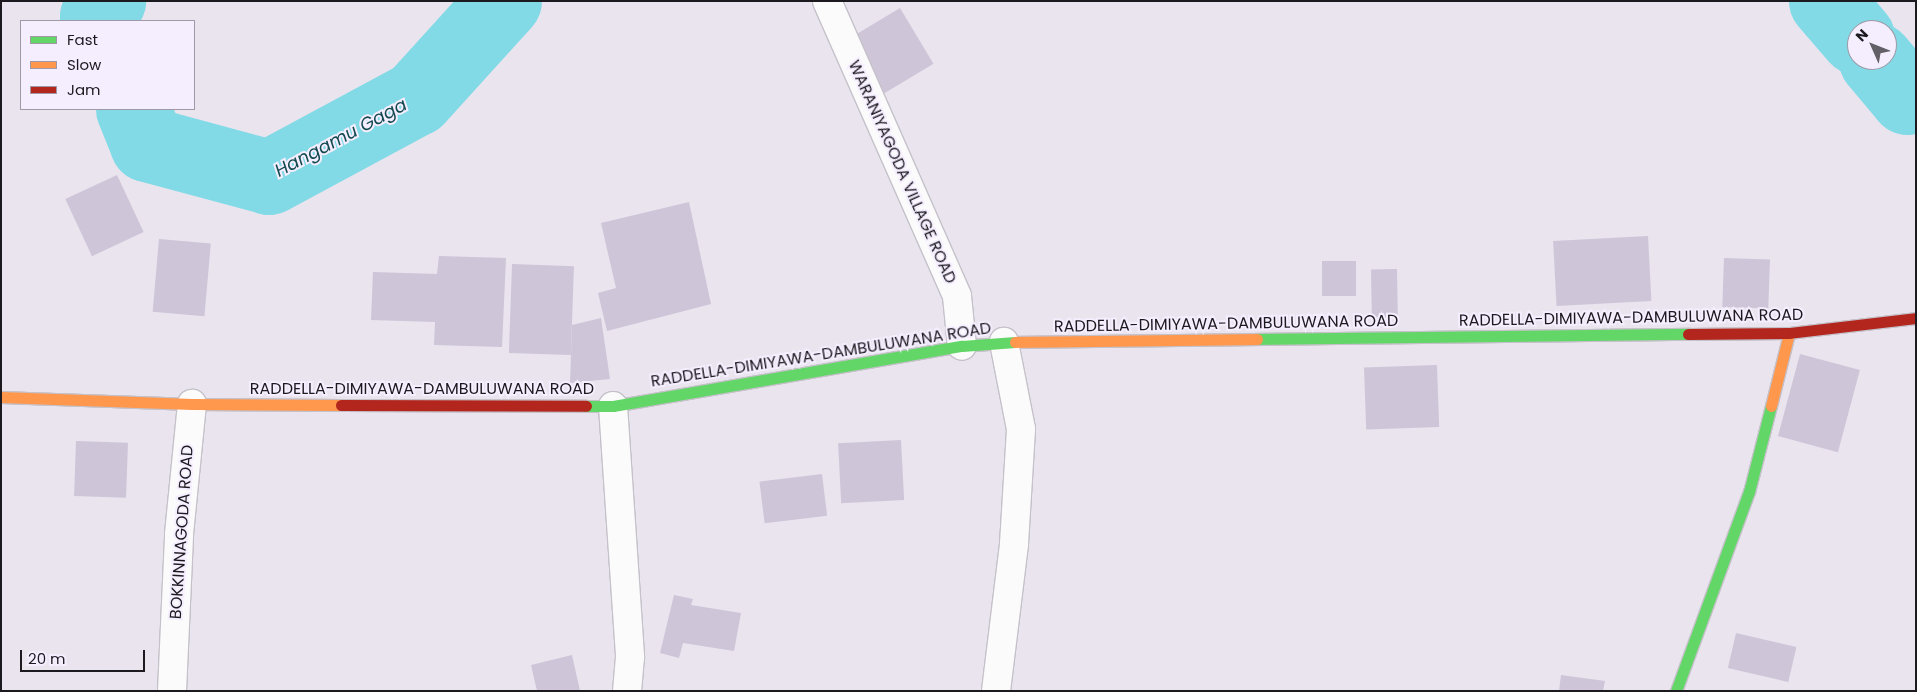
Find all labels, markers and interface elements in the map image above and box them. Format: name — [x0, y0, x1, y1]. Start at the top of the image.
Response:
legend — [20, 20, 195, 110]
north arrow — [1847, 20, 1897, 70]
text: N — [1851, 25, 1873, 46]
text: Fast — [67, 29, 98, 50]
text: Slow — [67, 54, 101, 75]
street label: WARANIYAGODA VILLAGE ROAD — [844, 57, 960, 287]
text: Jam — [67, 79, 101, 100]
water label: Hangamu Gaga — [271, 94, 411, 182]
street label: RADDELLA-DIMIYAWA-DAMBULUWANA ROAD — [1459, 305, 1803, 331]
street label: RADDELLA-DIMIYAWA-DAMBULUWANA ROAD — [1054, 311, 1398, 337]
street label: RADDELLA-DIMIYAWA-DAMBULUWANA ROAD — [649, 319, 993, 391]
street label: RADDELLA-DIMIYAWA-DAMBULUWANA ROAD — [250, 379, 594, 399]
street label: BOKKINNAGODA ROAD — [166, 444, 198, 620]
scale bar — [22, 640, 148, 672]
text: 20 m — [28, 648, 66, 669]

